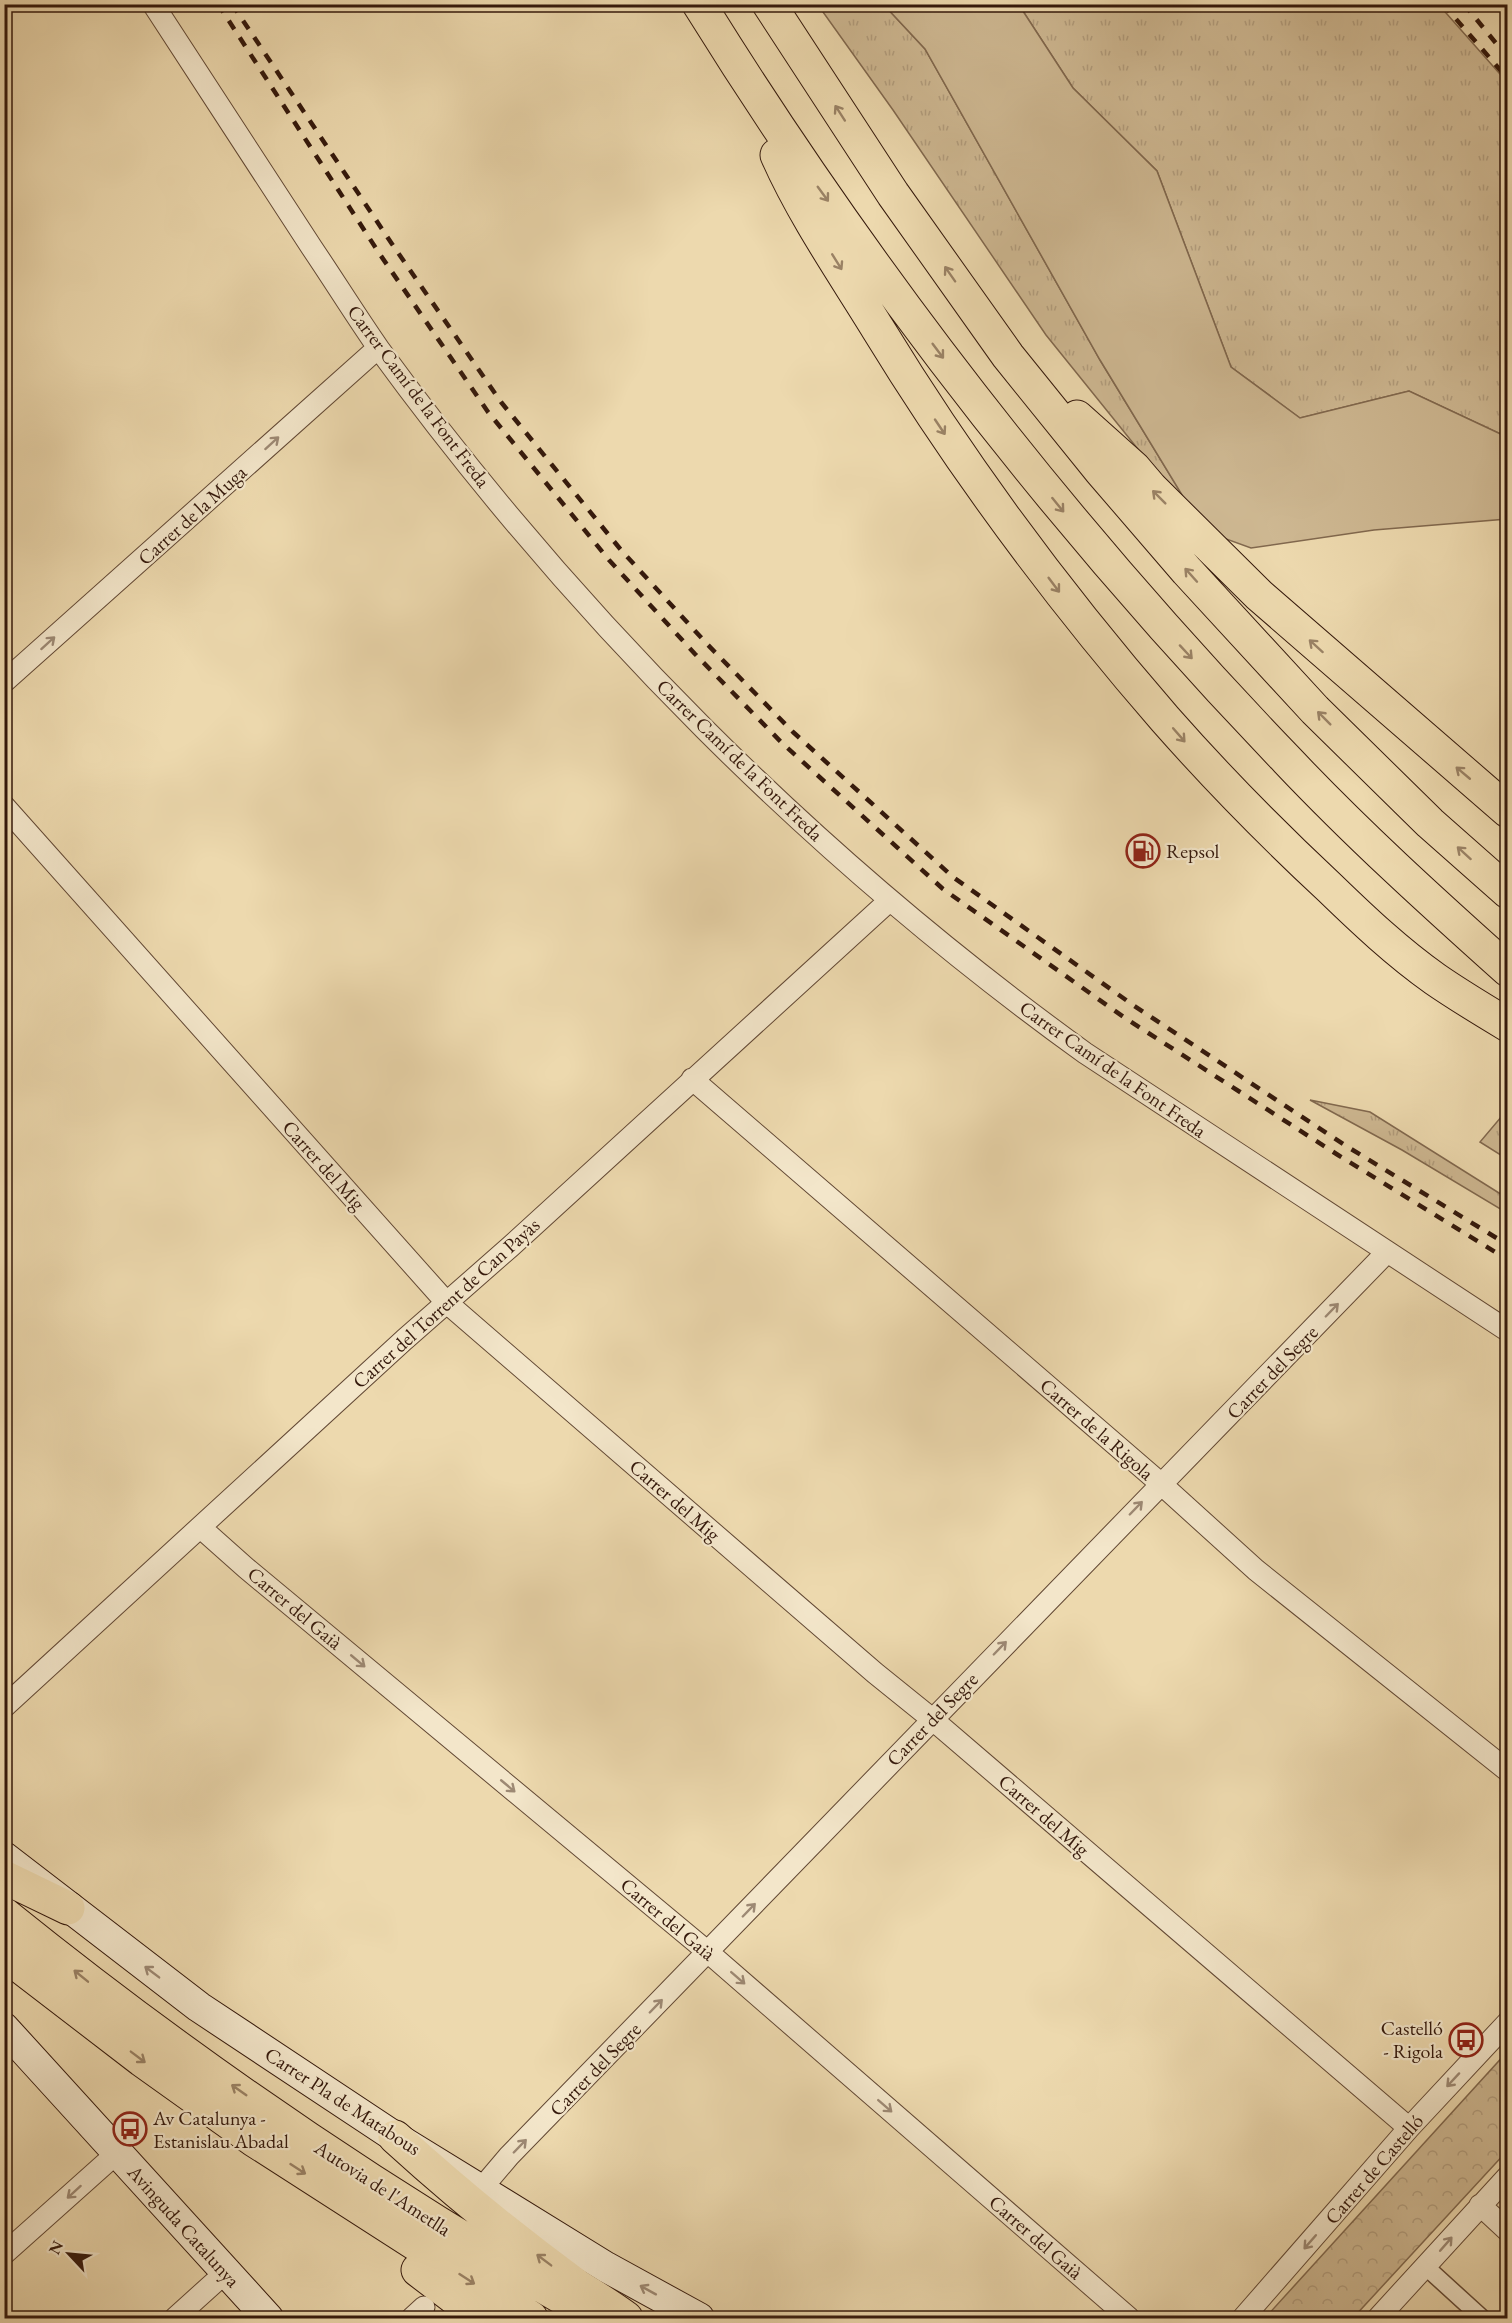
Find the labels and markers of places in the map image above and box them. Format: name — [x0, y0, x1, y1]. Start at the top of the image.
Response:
fuel station icon: Repsol — [1125, 833, 1161, 869]
place label: Repsol — [1166, 838, 1220, 864]
place label: Castelló - Rigola — [1381, 2015, 1443, 2064]
bus stop icon: Castelló - Rigola — [1448, 2022, 1484, 2058]
place label: Av Catalunya - Estanislau Abadal — [152, 2105, 289, 2154]
bus stop icon: Av Catalunya - Estanislau Abadal — [112, 2111, 148, 2147]

